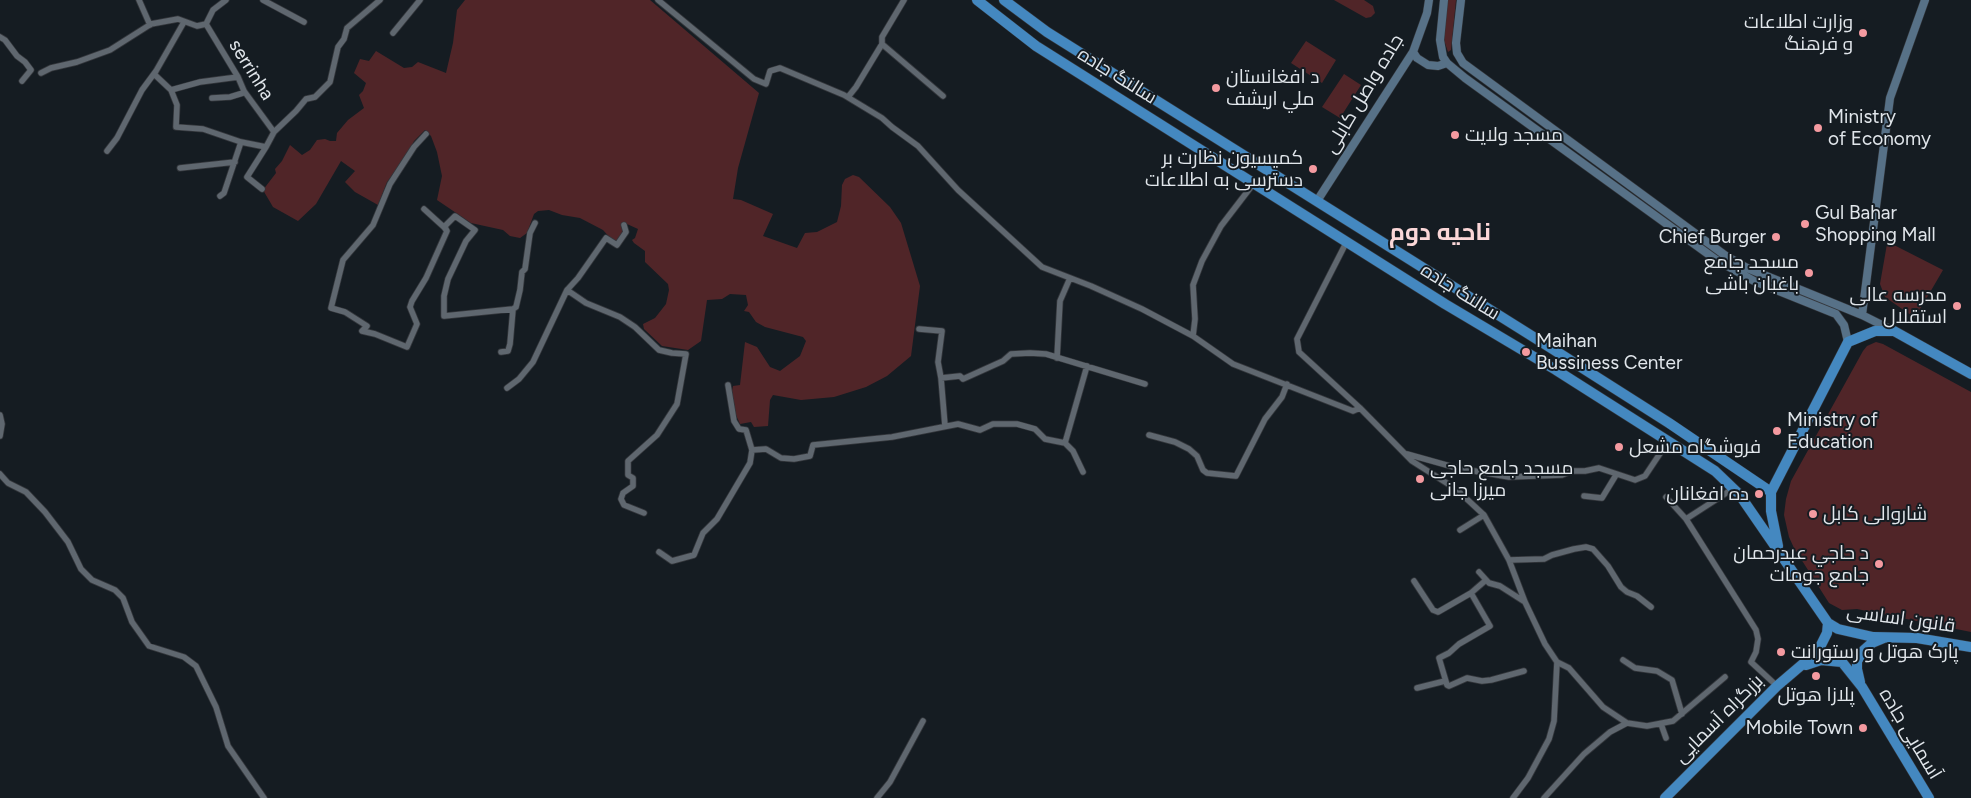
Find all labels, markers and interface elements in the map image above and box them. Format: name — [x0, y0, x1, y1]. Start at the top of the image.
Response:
place label: وزارت اطلاعات و فرهنگ — [1744, 11, 1853, 55]
marker: وزارت اطلاعات و فرهنگ — [1857, 27, 1869, 39]
street label: جاده واصل کابلی — [1319, 30, 1409, 158]
street label: serrinha — [223, 35, 279, 105]
street label: سالنگ جاده — [1073, 43, 1161, 109]
place label: د افغانستان ملي اریشف — [1226, 66, 1319, 110]
marker: د افغانستان ملي اریشف — [1210, 82, 1222, 94]
place label: Ministry of Economy — [1828, 106, 1931, 150]
marker: Ministry of Economy — [1812, 122, 1824, 134]
place label: مسجد ولایت — [1465, 124, 1563, 146]
marker: مسجد ولایت — [1449, 129, 1461, 141]
place label: کمیسیون نظارت بر دسترسی به اطلاعات — [1145, 147, 1303, 191]
marker: کمیسیون نظارت بر دسترسی به اطلاعات — [1307, 163, 1319, 175]
place label: Gul Bahar Shopping Mall — [1815, 202, 1936, 246]
marker: Gul Bahar Shopping Mall — [1799, 218, 1811, 230]
district label: ناحیه دوم — [1389, 219, 1491, 247]
place label: Chief Burger — [1659, 226, 1766, 248]
marker: Chief Burger — [1770, 231, 1782, 243]
place label: مسجد جامع باغبان باشی — [1704, 251, 1799, 295]
street label: سالنگ جاده — [1416, 259, 1504, 325]
marker: مسجد جامع باغبان باشی — [1803, 267, 1815, 279]
place label: مدرسه عالی استقلال — [1849, 284, 1947, 328]
marker: مدرسه عالی استقلال — [1951, 300, 1963, 312]
place label: Maihan Bussiness Center — [1536, 330, 1682, 374]
marker: Maihan Bussiness Center — [1520, 346, 1532, 358]
place label: Ministry of Education — [1787, 409, 1878, 453]
marker: Ministry of Education — [1771, 425, 1783, 437]
place label: فروشگاه مشعل — [1629, 436, 1761, 458]
marker: فروشگاه مشعل — [1613, 441, 1625, 453]
place label: مسجد جامع حاجی میرزا جانی — [1430, 457, 1573, 501]
marker: مسجد جامع حاجی میرزا جانی — [1414, 473, 1426, 485]
place label: ده افغانان — [1666, 483, 1749, 505]
marker: ده افغانان — [1753, 488, 1765, 500]
place label: شاروالی کابل — [1823, 503, 1927, 525]
marker: شاروالی کابل — [1807, 508, 1819, 520]
place label: د حاجي عبدرحمان جامع جومات — [1733, 542, 1869, 586]
marker: د حاجي عبدرحمان جامع جومات — [1873, 558, 1885, 570]
street label: قانون اساسی — [1845, 600, 1957, 638]
place label: پارک هوتل و رستورانت — [1791, 641, 1958, 663]
marker: پارک هوتل و رستورانت — [1775, 646, 1787, 658]
street label: بزرگراه آسمایی — [1670, 670, 1768, 768]
marker: پلازا هوتل — [1810, 670, 1822, 682]
place label: پلازا هوتل — [1777, 684, 1855, 706]
street label: آسمایی جاده — [1874, 684, 1946, 784]
place label: Mobile Town — [1746, 717, 1853, 739]
marker: Mobile Town — [1857, 722, 1869, 734]

